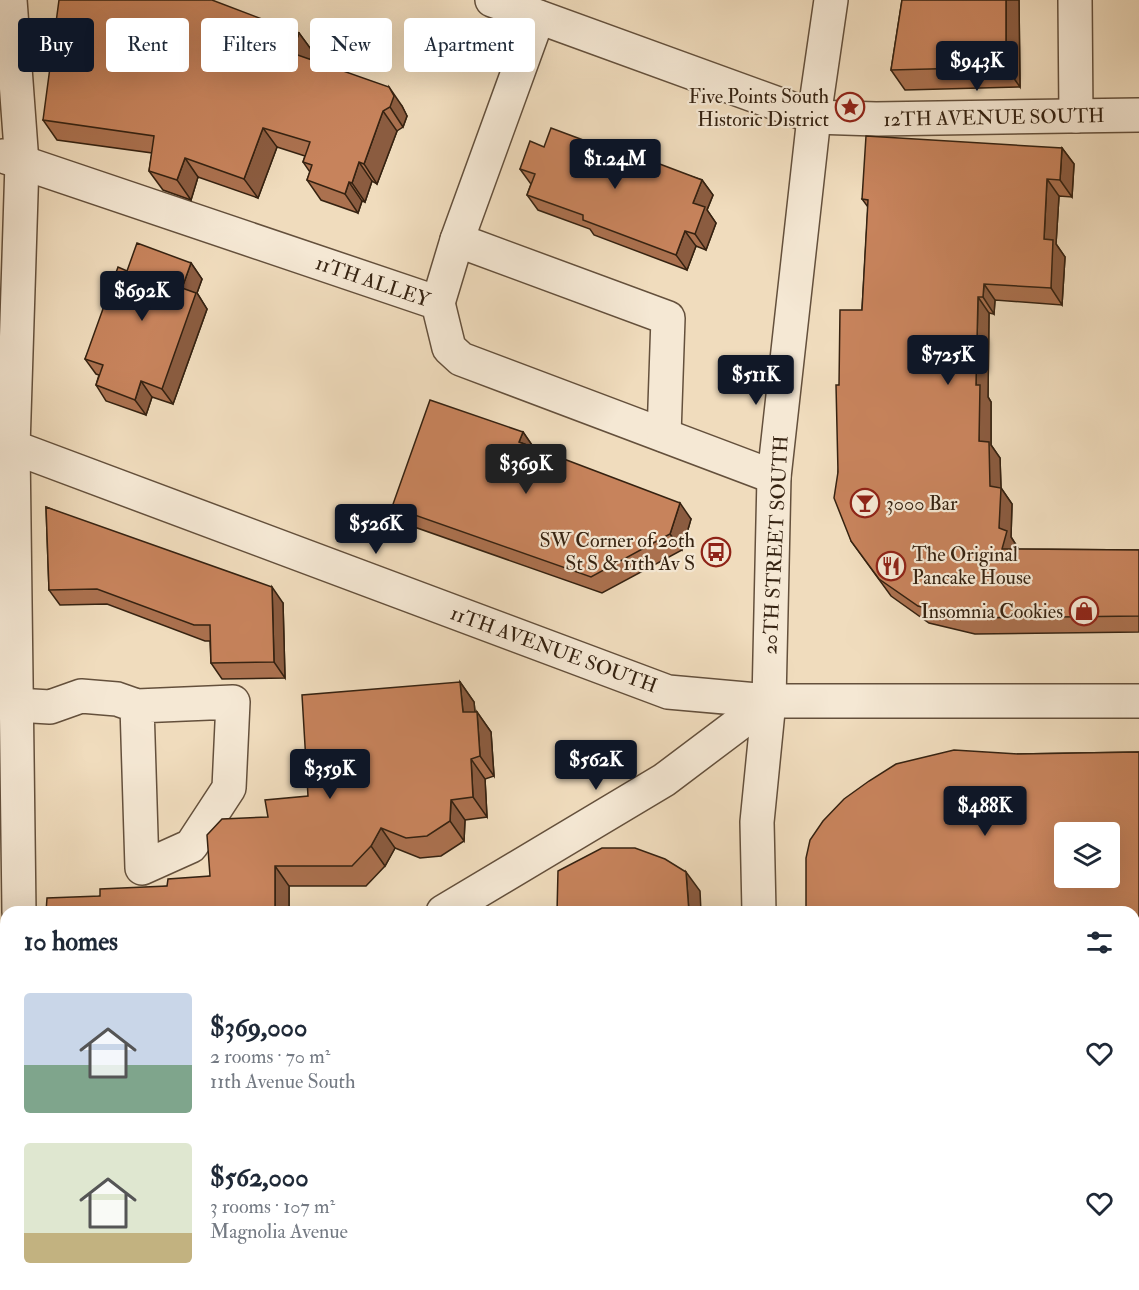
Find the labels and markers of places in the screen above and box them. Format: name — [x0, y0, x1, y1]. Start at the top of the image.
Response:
pin: $943K — [935, 41, 1019, 92]
place label: Five Points South Historic District — [689, 84, 830, 132]
place icon: Five Points South Historic District — [834, 91, 866, 123]
pin: $1.24M — [566, 139, 664, 190]
pin: $692K — [100, 271, 184, 322]
pin: $725K — [906, 335, 990, 386]
pin: $511K — [714, 355, 798, 406]
pin: $369K — [484, 444, 568, 495]
bar icon: 3000 Bar — [849, 487, 881, 519]
place label: 3000 Bar — [886, 491, 958, 516]
pin: $526K — [334, 504, 418, 555]
place label: SW Corner of 20th St S & 11th Av S — [540, 528, 696, 576]
bus stop icon: SW Corner of 20th St S & 11th Av S — [700, 536, 732, 568]
place label: The Original Pancake House — [912, 542, 1031, 590]
restaurant icon: The Original Pancake House — [875, 550, 907, 582]
shop icon: Insomnia Cookies — [1068, 595, 1100, 627]
place label: Insomnia Cookies — [921, 599, 1063, 624]
pin: $562K — [554, 740, 638, 791]
pin: $359K — [288, 749, 372, 800]
pin: $488K — [943, 786, 1027, 837]

